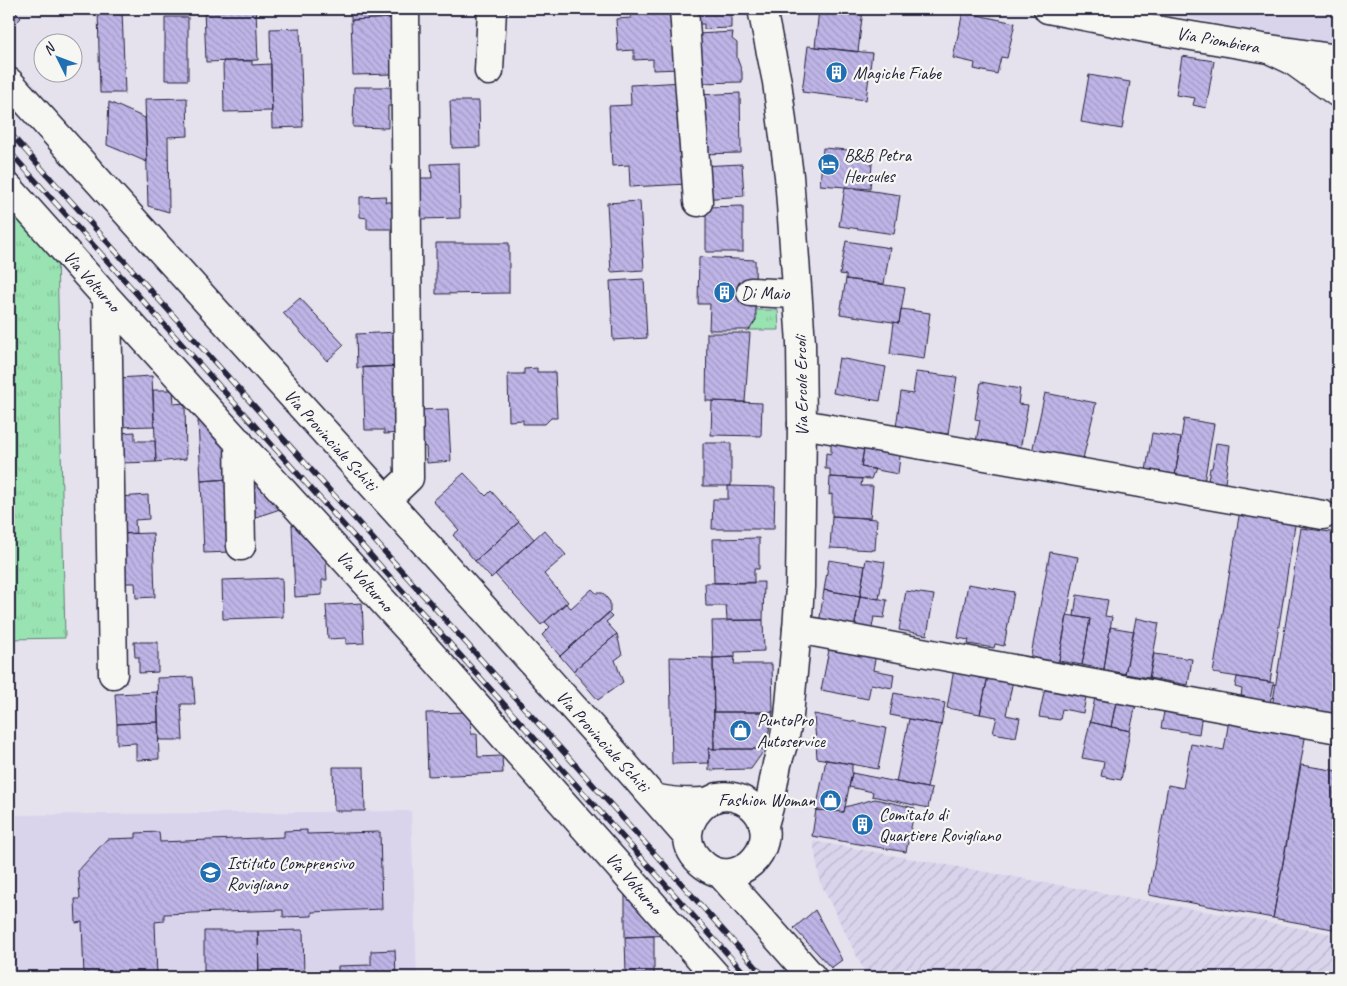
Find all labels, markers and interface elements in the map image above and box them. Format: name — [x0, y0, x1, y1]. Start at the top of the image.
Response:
street label: Via Piombiera — [1175, 22, 1262, 58]
north arrow — [32, 32, 82, 82]
text: N — [39, 39, 59, 59]
building icon: Magiche Fiabe — [825, 61, 849, 85]
place label: Magiche Fiabe — [853, 62, 942, 84]
place label: B&B Petra Hercules — [844, 144, 913, 187]
hotel icon: B&B Petra Hercules — [816, 153, 840, 177]
street label: Via Volturno — [59, 246, 126, 317]
building icon: Di Maio — [713, 281, 737, 305]
place label: Di Maio — [741, 282, 791, 304]
street label: Via Ercole Ercoli — [789, 333, 813, 437]
street label: Via Provinciale Schiti — [280, 385, 384, 497]
street label: Via Volturno — [332, 546, 399, 617]
street label: Via Provinciale Schiti — [552, 686, 656, 798]
place label: PuntoPro Autoservice — [757, 709, 826, 752]
shop icon: PuntoPro Autoservice — [729, 718, 753, 742]
shop icon: Fashion Woman — [819, 788, 843, 812]
place label: Fashion Woman — [718, 789, 816, 811]
place label: Comitato di Quartiere Rovigliano — [879, 803, 1002, 846]
building icon: Comitato di Quartiere Rovigliano — [851, 812, 875, 836]
street label: Via Volturno — [601, 847, 668, 920]
place label: Istituto Comprensivo Rovigliano — [227, 852, 355, 895]
school or university icon: Istituto Comprensivo Rovigliano — [199, 861, 223, 885]

